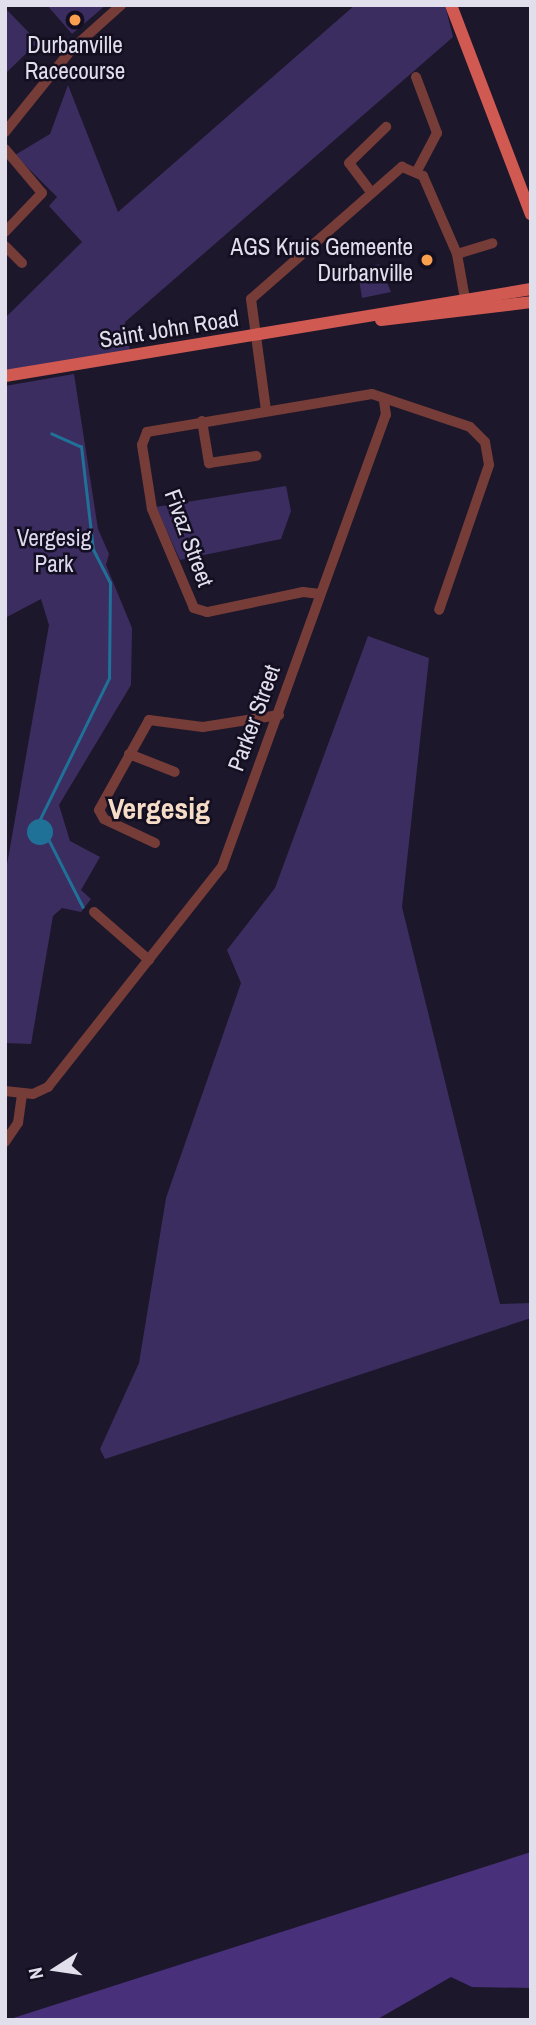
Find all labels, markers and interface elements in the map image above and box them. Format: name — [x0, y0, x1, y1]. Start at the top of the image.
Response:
marker: Durbanville Racecourse — [67, 12, 83, 28]
place label: Durbanville Racecourse — [25, 31, 125, 85]
place label: AGS Kruis Gemeente Durbanville — [231, 233, 413, 287]
marker: AGS Kruis Gemeente Durbanville — [419, 252, 435, 268]
street label: Saint John Road — [97, 304, 241, 354]
street label: Fivaz Street — [159, 486, 219, 590]
park label: Vergesig Park — [17, 524, 91, 578]
street label: Parker Street — [222, 661, 286, 775]
district label: Vergesig — [108, 790, 210, 826]
north arrow — [21, 1934, 91, 2004]
text: N — [22, 1965, 49, 1982]

